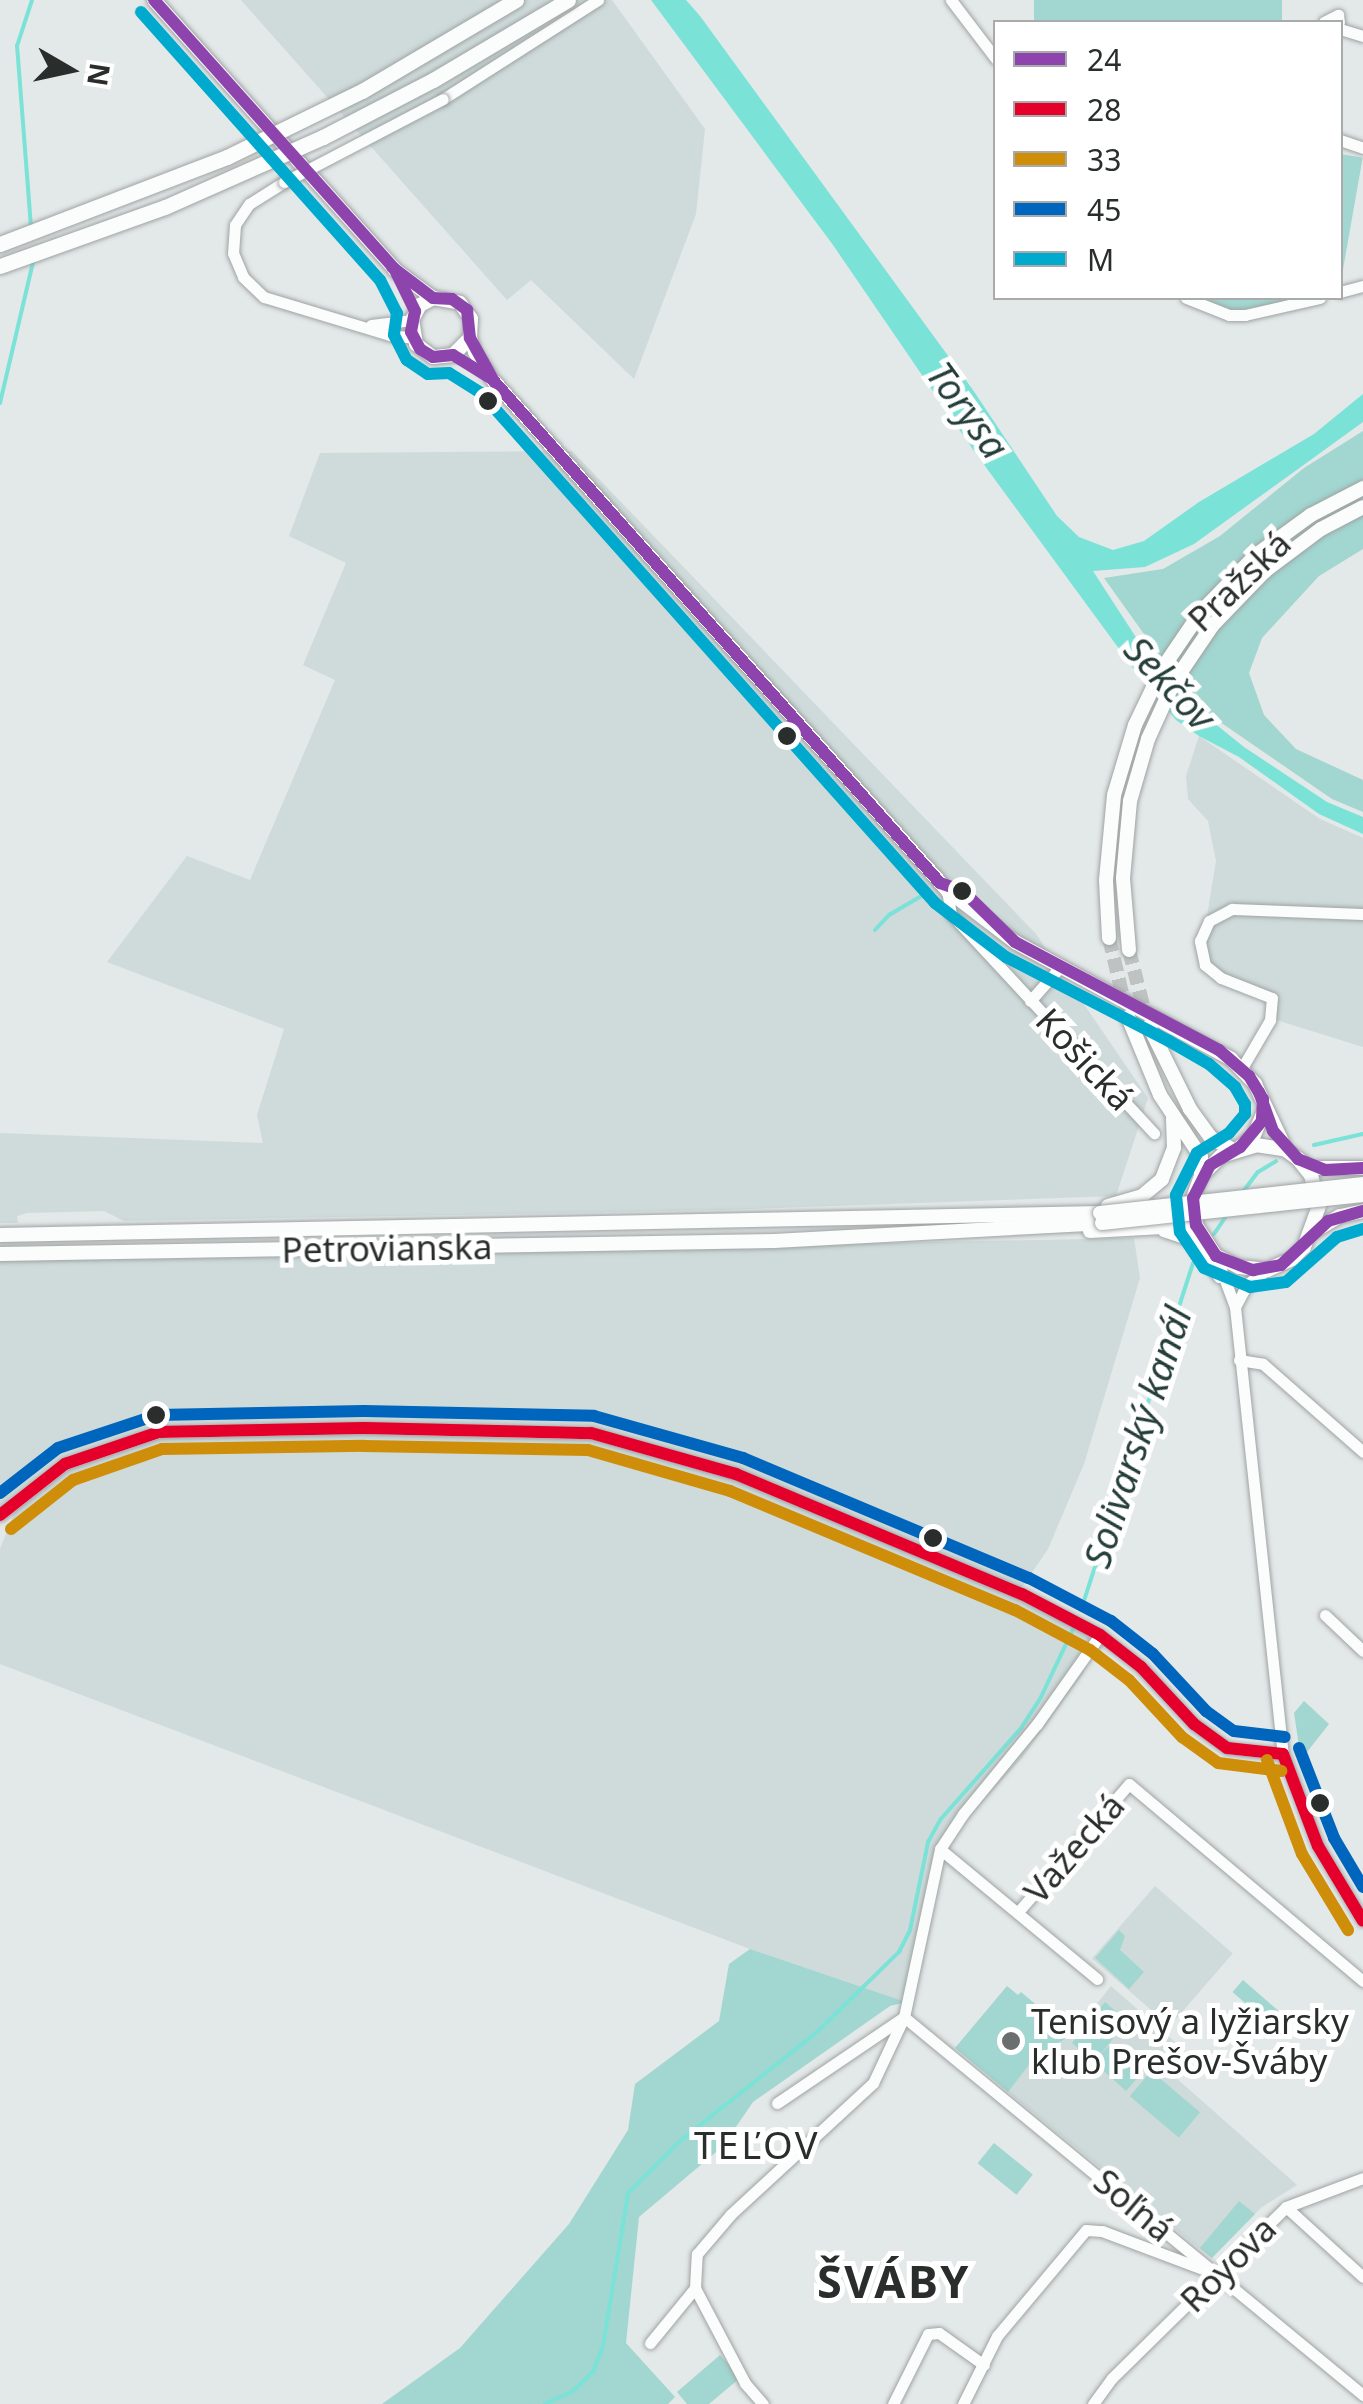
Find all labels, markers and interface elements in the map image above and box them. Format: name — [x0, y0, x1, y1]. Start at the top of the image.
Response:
north arrow — [20, 20, 120, 120]
legend — [993, 20, 1343, 300]
text: 24 — [1087, 39, 1121, 80]
text: N — [79, 60, 120, 89]
text: 28 — [1087, 89, 1121, 130]
text: 33 — [1087, 139, 1121, 180]
text: 45 — [1087, 189, 1121, 230]
text: M — [1087, 239, 1114, 280]
water label: Torysa — [918, 353, 1018, 467]
unlabelled marker — [478, 391, 498, 411]
street label: Pražská — [1179, 522, 1299, 640]
water label: Sekčov — [1115, 627, 1225, 739]
unlabelled marker — [777, 726, 797, 746]
unlabelled marker — [952, 881, 972, 901]
street label: Košická — [1027, 999, 1143, 1119]
street label: Petrovianska — [281, 1225, 493, 1271]
water label: Solivarský kanál — [1073, 1301, 1201, 1573]
unlabelled marker — [146, 1405, 166, 1425]
unlabelled marker — [923, 1528, 943, 1548]
street label: Važecká — [1015, 1785, 1133, 1911]
unlabelled marker — [1310, 1793, 1330, 1813]
place label: Tenisový a lyžiarsky klub Prešov-Šváby — [1031, 2000, 1349, 2082]
marker: Tenisový a lyžiarsky klub Prešov-Šváby — [1000, 2030, 1022, 2052]
district label: TEĽOV — [694, 2122, 820, 2168]
street label: Soľná — [1086, 2160, 1182, 2250]
street label: Royova — [1171, 2207, 1285, 2321]
district label: ŠVÁBY — [817, 2254, 971, 2308]

